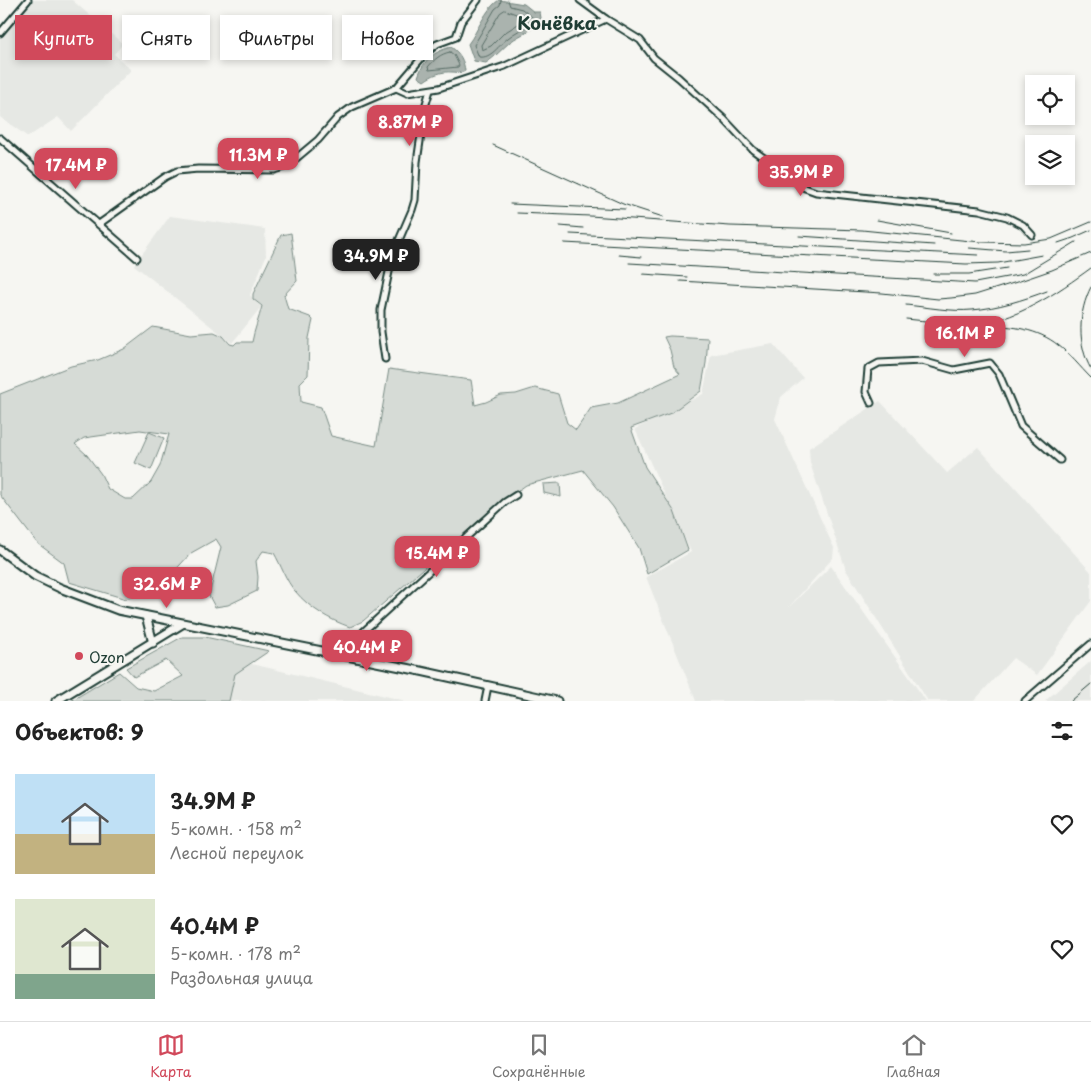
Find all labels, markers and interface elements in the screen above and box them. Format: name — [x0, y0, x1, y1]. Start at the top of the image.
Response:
district label: Конёвка — [517, 9, 597, 36]
chip: Купить — [15, 15, 112, 60]
chip: Снять — [122, 15, 210, 60]
chip: Фильтры — [220, 15, 332, 60]
chip: Новое — [342, 15, 433, 60]
map controls — [1025, 75, 1075, 185]
button: locate — [1025, 75, 1075, 125]
pin: 8.87M ₽ — [364, 104, 456, 147]
text: 8.87M ₽ — [378, 109, 442, 133]
button: layers — [1025, 135, 1075, 185]
pin: 11.3M ₽ — [212, 138, 304, 180]
text: 11.3M ₽ — [229, 142, 287, 166]
pin: 17.4M ₽ — [30, 148, 122, 190]
text: 17.4M ₽ — [45, 152, 107, 176]
pin: 35.9M ₽ — [755, 154, 847, 197]
text: 35.9M ₽ — [769, 159, 833, 183]
pin: 34.9M ₽ — [330, 238, 422, 281]
text: 34.9M ₽ — [343, 243, 409, 267]
pin: 16.1M ₽ — [919, 316, 1011, 358]
text: 16.1M ₽ — [935, 320, 995, 344]
pin: 15.4M ₽ — [391, 536, 483, 578]
text: 15.4M ₽ — [406, 540, 468, 564]
pin: 32.6M ₽ — [121, 566, 213, 609]
text: 32.6M ₽ — [133, 571, 201, 595]
pin: 40.4M ₽ — [321, 630, 413, 672]
text: 40.4M ₽ — [333, 634, 401, 658]
place label: Ozon — [89, 645, 125, 668]
marker: Ozon — [73, 650, 85, 662]
text: Объектов: 9 — [15, 715, 144, 747]
icon: filters — [1048, 717, 1076, 745]
text: 34.9M ₽ — [170, 784, 255, 816]
icon: home — [55, 794, 115, 854]
icon: heart — [1048, 810, 1076, 838]
text: 5-комн. · 158 m² — [170, 816, 302, 840]
text: Лесной переулок — [170, 840, 304, 864]
text: 40.4M ₽ — [170, 909, 259, 941]
icon: home — [55, 919, 115, 979]
icon: heart — [1048, 935, 1076, 963]
text: 5-комн. · 178 m² — [170, 941, 301, 965]
text: Раздольная улица — [170, 965, 313, 989]
tab: Карта — [150, 1031, 191, 1082]
tab: Сохранённые — [492, 1031, 586, 1082]
tab: Главная — [886, 1031, 941, 1082]

